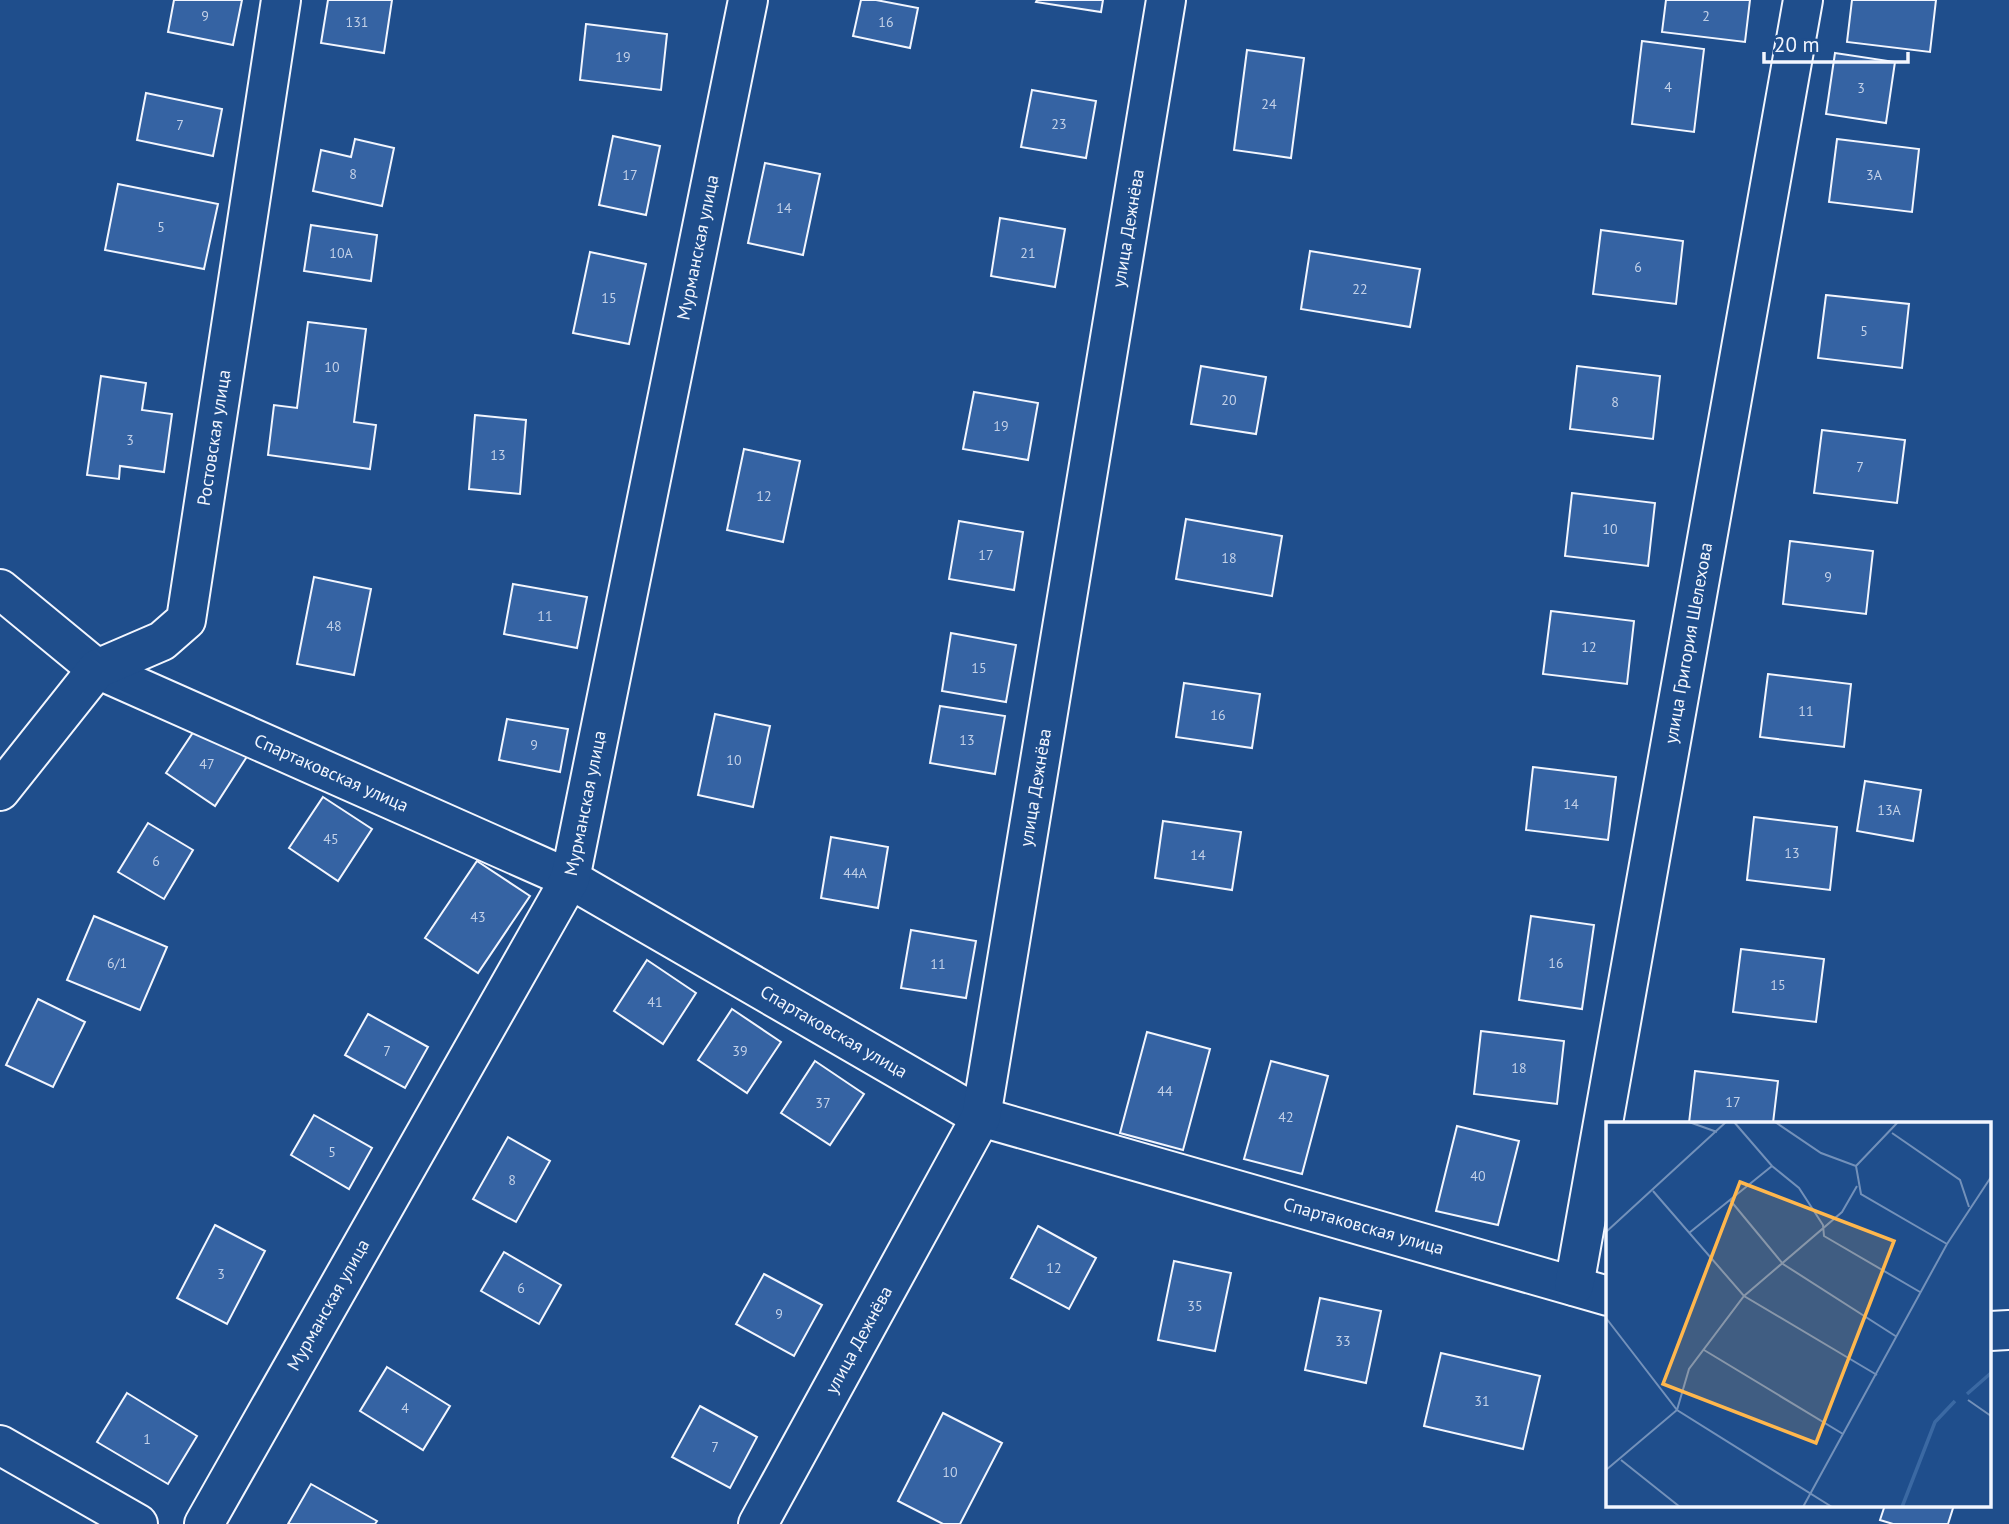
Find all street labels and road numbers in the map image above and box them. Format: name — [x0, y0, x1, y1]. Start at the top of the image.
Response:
street label: улица Дежнёва — [1107, 167, 1149, 289]
street label: Мурманская улица — [671, 173, 723, 322]
street label: Ростовская улица — [192, 368, 235, 507]
street label: улица Григория Шелехова — [1659, 541, 1717, 745]
street label: улица Дежнёва — [1014, 727, 1056, 848]
street label: Спартаковская улица — [251, 728, 412, 817]
street label: Мурманская улица — [559, 728, 611, 878]
street label: Спартаковская улица — [756, 980, 912, 1083]
street label: Спартаковская улица — [1281, 1192, 1447, 1260]
street label: Мурманская улица — [282, 1235, 374, 1374]
street label: улица Дежнёва — [820, 1282, 897, 1398]

